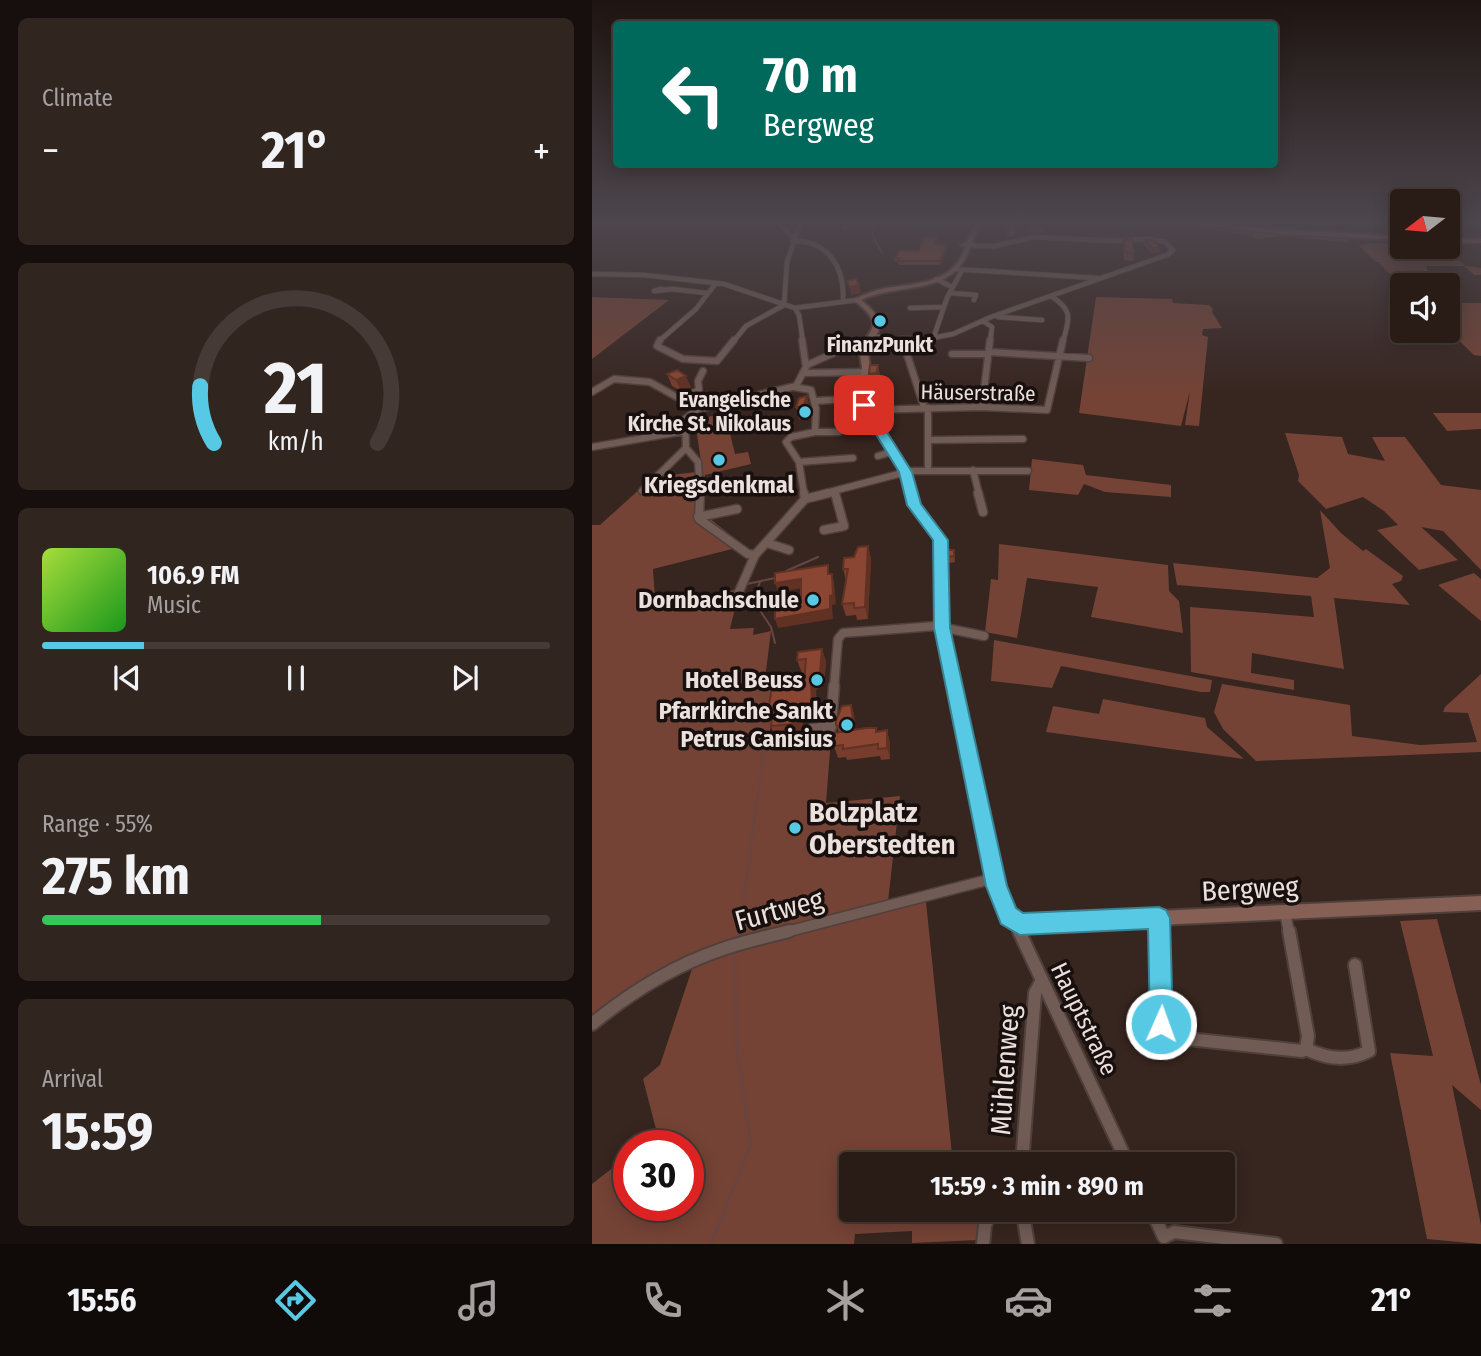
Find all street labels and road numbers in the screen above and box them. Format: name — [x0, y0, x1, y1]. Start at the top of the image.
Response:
street label: Häuserstraße — [920, 379, 1036, 407]
street label: Bergweg — [1201, 870, 1300, 908]
street label: Furtweg — [731, 882, 828, 938]
street label: Hauptstraße — [1045, 958, 1123, 1080]
street label: Mühlenweg — [984, 1003, 1026, 1136]

